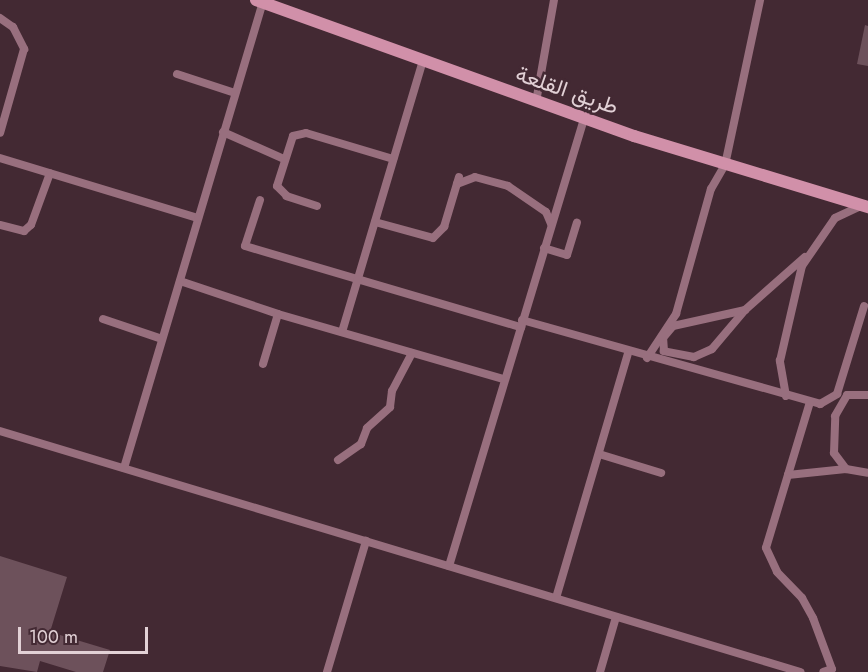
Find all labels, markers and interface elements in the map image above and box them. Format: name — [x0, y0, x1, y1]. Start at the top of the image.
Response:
street label: طريق القلعة — [512, 60, 622, 120]
scale bar — [21, 615, 152, 653]
text: 100 m — [29, 624, 78, 650]

